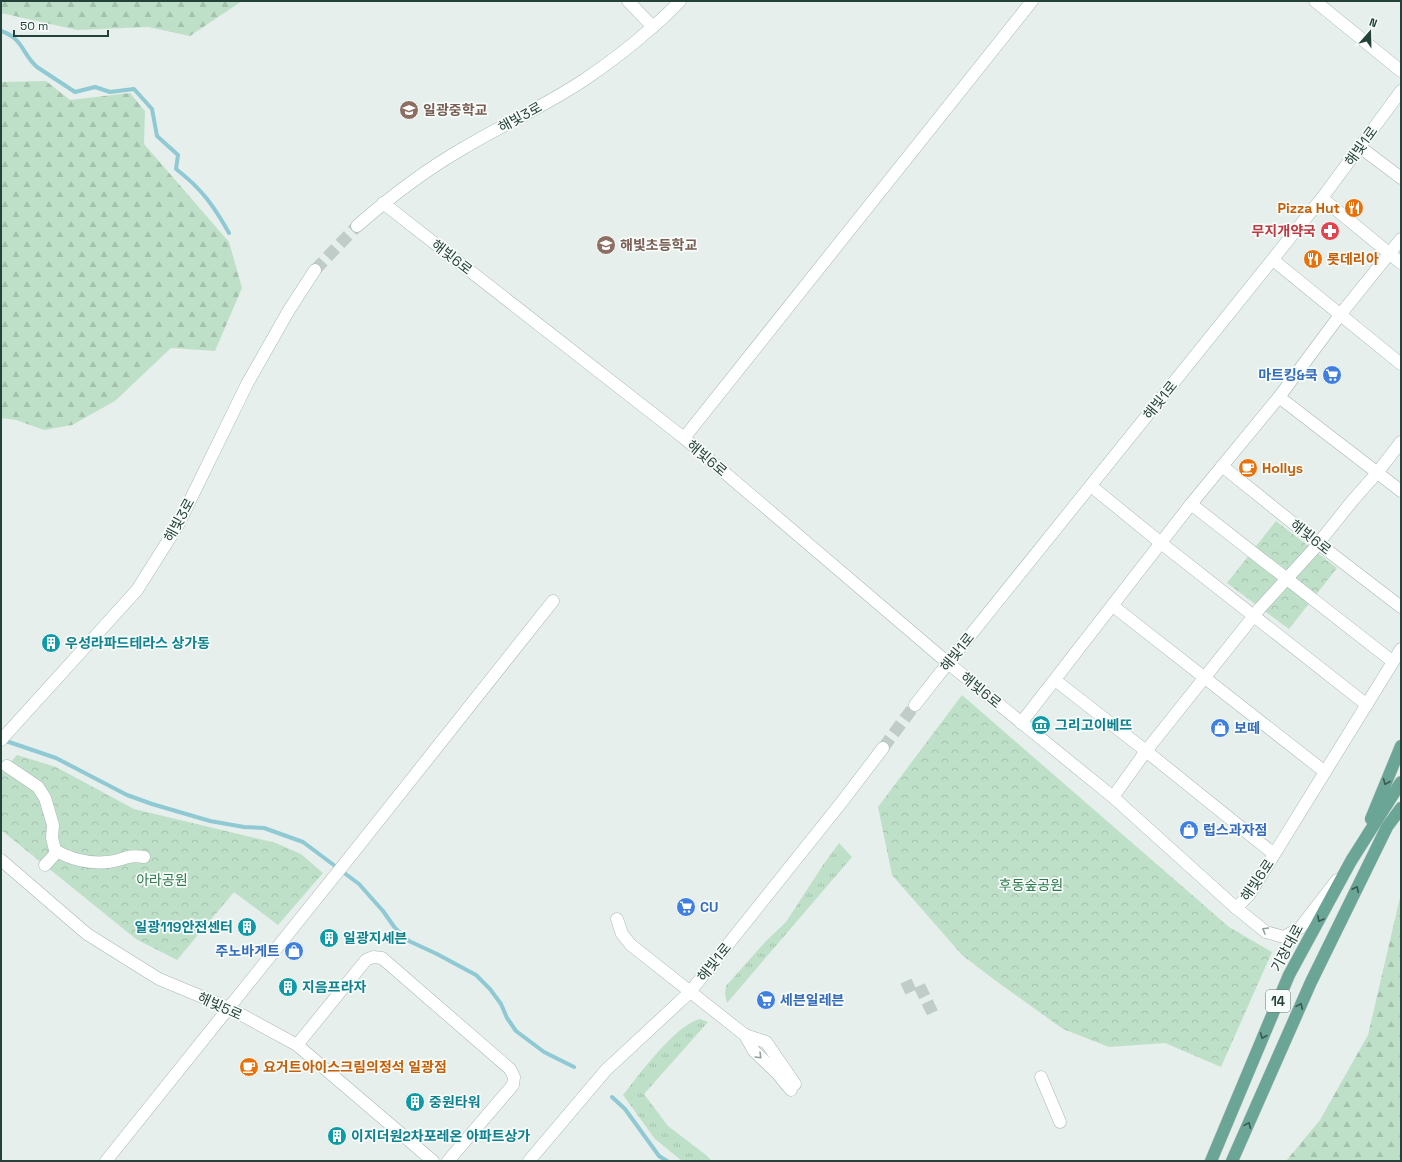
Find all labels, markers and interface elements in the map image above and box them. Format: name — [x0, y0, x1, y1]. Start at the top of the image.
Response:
scale bar — [14, 12, 108, 38]
north arrow — [1350, 12, 1390, 52]
text: N — [1368, 15, 1379, 30]
text: 50 m — [20, 18, 48, 34]
street label: 해빛3로 — [495, 98, 545, 136]
school or university icon: 일광중학교 — [398, 99, 420, 121]
place label: 일광중학교 — [423, 101, 488, 119]
street label: 해빛1로 — [1341, 123, 1381, 169]
restaurant icon: Pizza Hut — [1343, 197, 1365, 219]
place label: Pizza Hut — [1277, 199, 1340, 217]
pharmacy icon: 무지개약국 — [1319, 220, 1341, 242]
place label: 무지개약국 — [1252, 222, 1316, 240]
school or university icon: 해빛초등학교 — [595, 234, 617, 256]
street label: 해빛6로 — [428, 235, 476, 279]
place label: 해빛초등학교 — [620, 236, 697, 254]
restaurant icon: 롯데리아 — [1302, 248, 1324, 270]
place label: 롯데리아 — [1327, 250, 1379, 268]
supermarket icon: 마트킹&쿡 — [1321, 364, 1343, 386]
place label: 마트킹&쿡 — [1258, 366, 1318, 384]
street label: 해빛1로 — [1139, 377, 1181, 423]
street label: 해빛6로 — [683, 436, 731, 480]
cafe icon: Hollys — [1237, 457, 1259, 479]
place label: Hollys — [1262, 459, 1303, 477]
street label: 해빛3로 — [160, 495, 198, 545]
street label: 해빛6로 — [1287, 515, 1335, 559]
street label: 해빛1로 — [936, 629, 978, 675]
building icon: 우성라파드테라스 상가동 — [40, 632, 62, 654]
place label: 우성라파드테라스 상가동 — [65, 634, 210, 652]
street label: 해빛6로 — [957, 668, 1005, 712]
museum icon: 그리고이베뜨 — [1030, 714, 1052, 736]
place label: 그리고이베뜨 — [1055, 716, 1132, 734]
shop icon: 보떼 — [1209, 717, 1231, 739]
place label: 보떼 — [1234, 719, 1260, 737]
one-way arrow — [1383, 779, 1391, 786]
shop icon: 럽스과자점 — [1178, 819, 1200, 841]
place label: 럽스과자점 — [1203, 821, 1267, 839]
street label: 해빛6로 — [1236, 855, 1278, 905]
park label: 아라공원 — [136, 871, 188, 889]
park label: 후동숲공원 — [999, 876, 1063, 894]
one-way arrow — [1351, 886, 1359, 893]
supermarket icon: CU — [675, 896, 697, 918]
place label: CU — [700, 898, 718, 916]
one-way arrow — [1317, 915, 1324, 922]
building icon: 일광119안전센터 — [236, 916, 258, 938]
place label: 일광119안전센터 — [134, 918, 233, 936]
street label: 기장대로 — [1267, 921, 1307, 975]
building icon: 일광지세븐 — [318, 927, 340, 949]
one-way arrow — [1262, 927, 1269, 934]
place label: 일광지세븐 — [343, 929, 408, 947]
street label: 해빛1로 — [693, 939, 735, 985]
shop icon: 주노바게트 — [283, 940, 305, 962]
place label: 주노바게트 — [216, 942, 280, 960]
building icon: 지음프라자 — [277, 976, 299, 998]
place label: 지음프라자 — [302, 978, 367, 996]
street label: 해빛5로 — [195, 988, 245, 1024]
supermarket icon: 세븐일레븐 — [755, 989, 777, 1011]
road number: 14 — [1266, 990, 1290, 1012]
place label: 세븐일레븐 — [780, 991, 845, 1009]
one-way arrow — [1295, 1003, 1303, 1011]
one-way arrow — [1260, 1032, 1268, 1039]
one-way arrow — [754, 1051, 762, 1059]
cafe icon: 요거트아이스크림의정석 일광점 — [238, 1056, 260, 1078]
place label: 요거트아이스크림의정석 일광점 — [263, 1058, 447, 1076]
building icon: 중원타워 — [404, 1091, 426, 1113]
place label: 중원타워 — [429, 1093, 481, 1111]
one-way arrow — [1243, 1122, 1251, 1130]
building icon: 이지더원2차포레온 아파트상가 — [326, 1125, 348, 1147]
place label: 이지더원2차포레온 아파트상가 — [351, 1127, 530, 1145]

